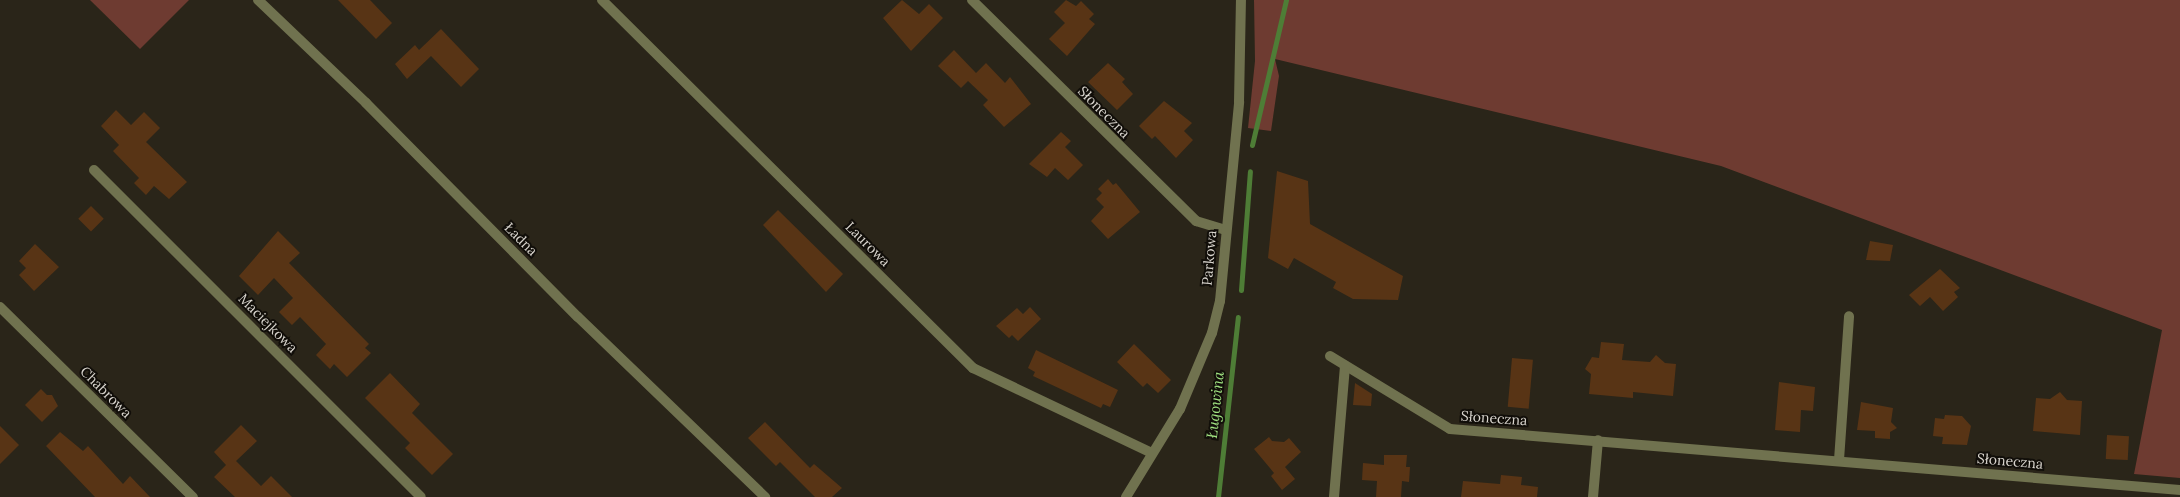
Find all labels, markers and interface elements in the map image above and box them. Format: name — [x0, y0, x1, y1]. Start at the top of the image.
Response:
street label: Słoneczna — [1075, 83, 1133, 141]
street label: Laurowa — [842, 218, 894, 270]
street label: Ładna — [501, 219, 541, 259]
street label: Parkowa — [1198, 230, 1220, 286]
street label: Maciejkowa — [235, 290, 301, 356]
street label: Chabrowa — [77, 363, 135, 421]
water label: Ługowina — [1203, 371, 1227, 439]
street label: Słoneczna — [1460, 407, 1528, 429]
street label: Słoneczna — [1976, 450, 2044, 472]

